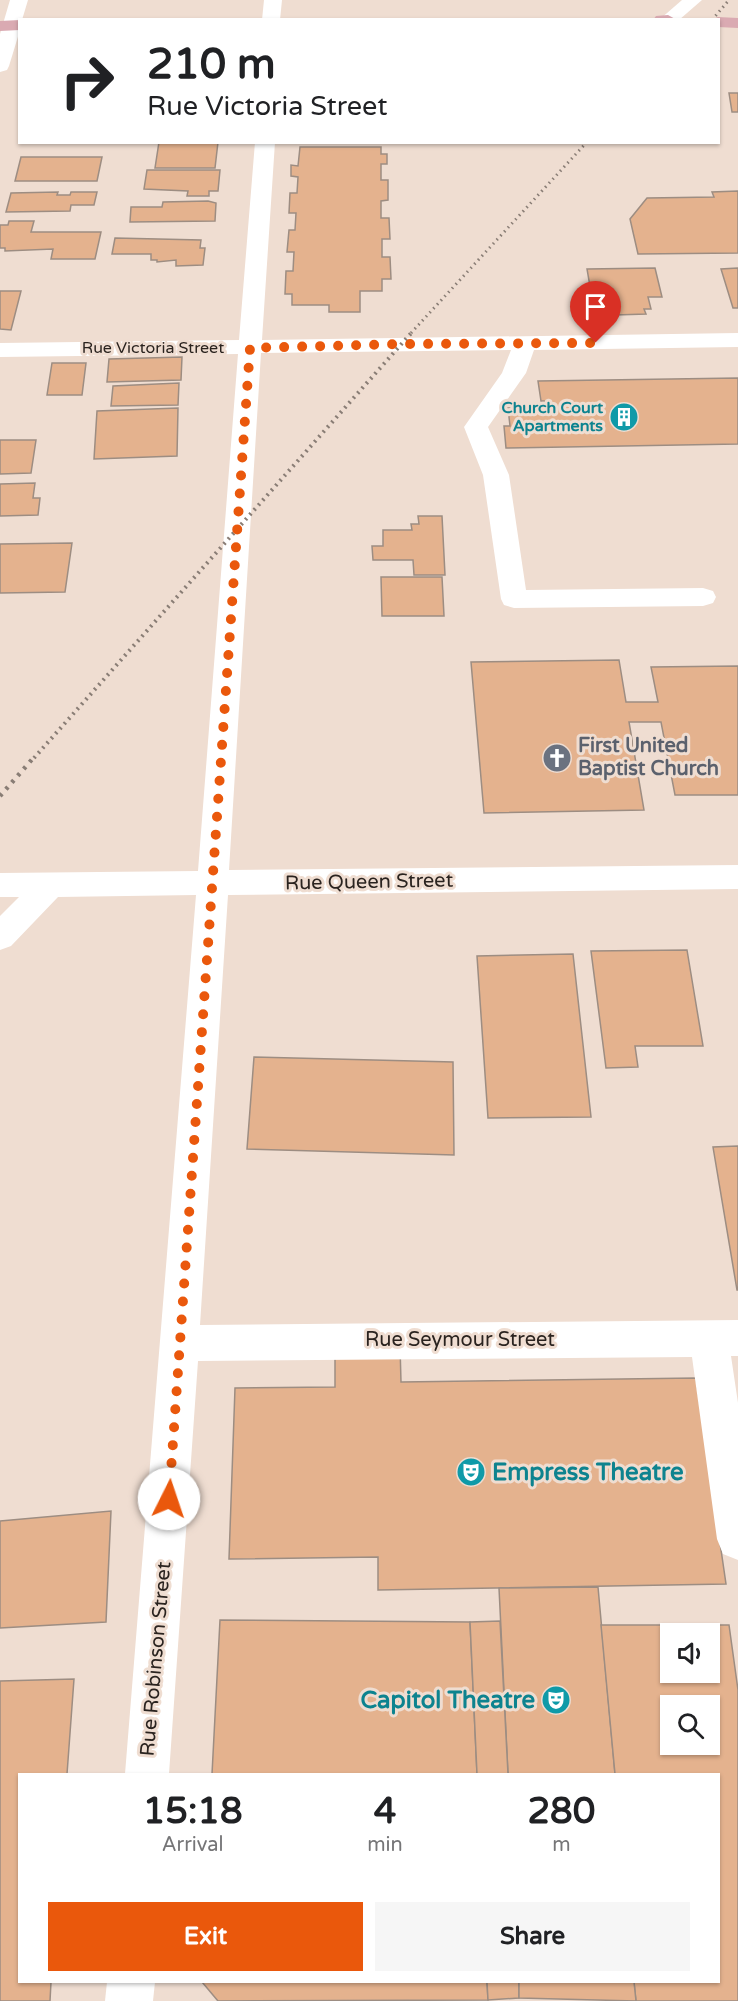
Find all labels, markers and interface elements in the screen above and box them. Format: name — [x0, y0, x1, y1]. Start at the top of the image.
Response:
text: 210 m — [147, 39, 276, 90]
icon: right — [48, 42, 126, 120]
text: Rue Victoria Street — [147, 90, 388, 123]
pin — [570, 281, 621, 343]
icon: arrive — [579, 290, 612, 323]
street label: Rue Victoria Street — [82, 338, 224, 358]
place label: Church Court Apartments — [502, 398, 604, 436]
building icon: Church Court Apartments — [608, 401, 640, 433]
place label: First United Baptist Church — [578, 734, 719, 781]
church icon: First United Baptist Church — [541, 742, 573, 774]
street label: Rue Queen Street — [285, 869, 454, 895]
street label: Rue Seymour Street — [365, 1328, 555, 1352]
theatre icon: Empress Theatre — [455, 1456, 487, 1488]
place label: Empress Theatre — [492, 1458, 684, 1487]
position arrow — [137, 1467, 201, 1531]
street label: Rue Robinson Street — [136, 1560, 177, 1757]
map controls — [660, 1623, 720, 1755]
button: sound — [660, 1623, 720, 1683]
theatre icon: Capitol Theatre — [540, 1684, 572, 1716]
place label: Capitol Theatre — [360, 1686, 535, 1715]
button: search — [660, 1695, 720, 1755]
text: 15:18 — [143, 1790, 243, 1833]
text: 4 — [374, 1790, 396, 1833]
text: 280 — [527, 1790, 595, 1833]
text: Arrival — [162, 1833, 224, 1857]
text: min — [367, 1833, 403, 1857]
text: m — [552, 1833, 571, 1857]
button: Exit — [48, 1902, 363, 1971]
button: Share — [375, 1902, 690, 1971]

